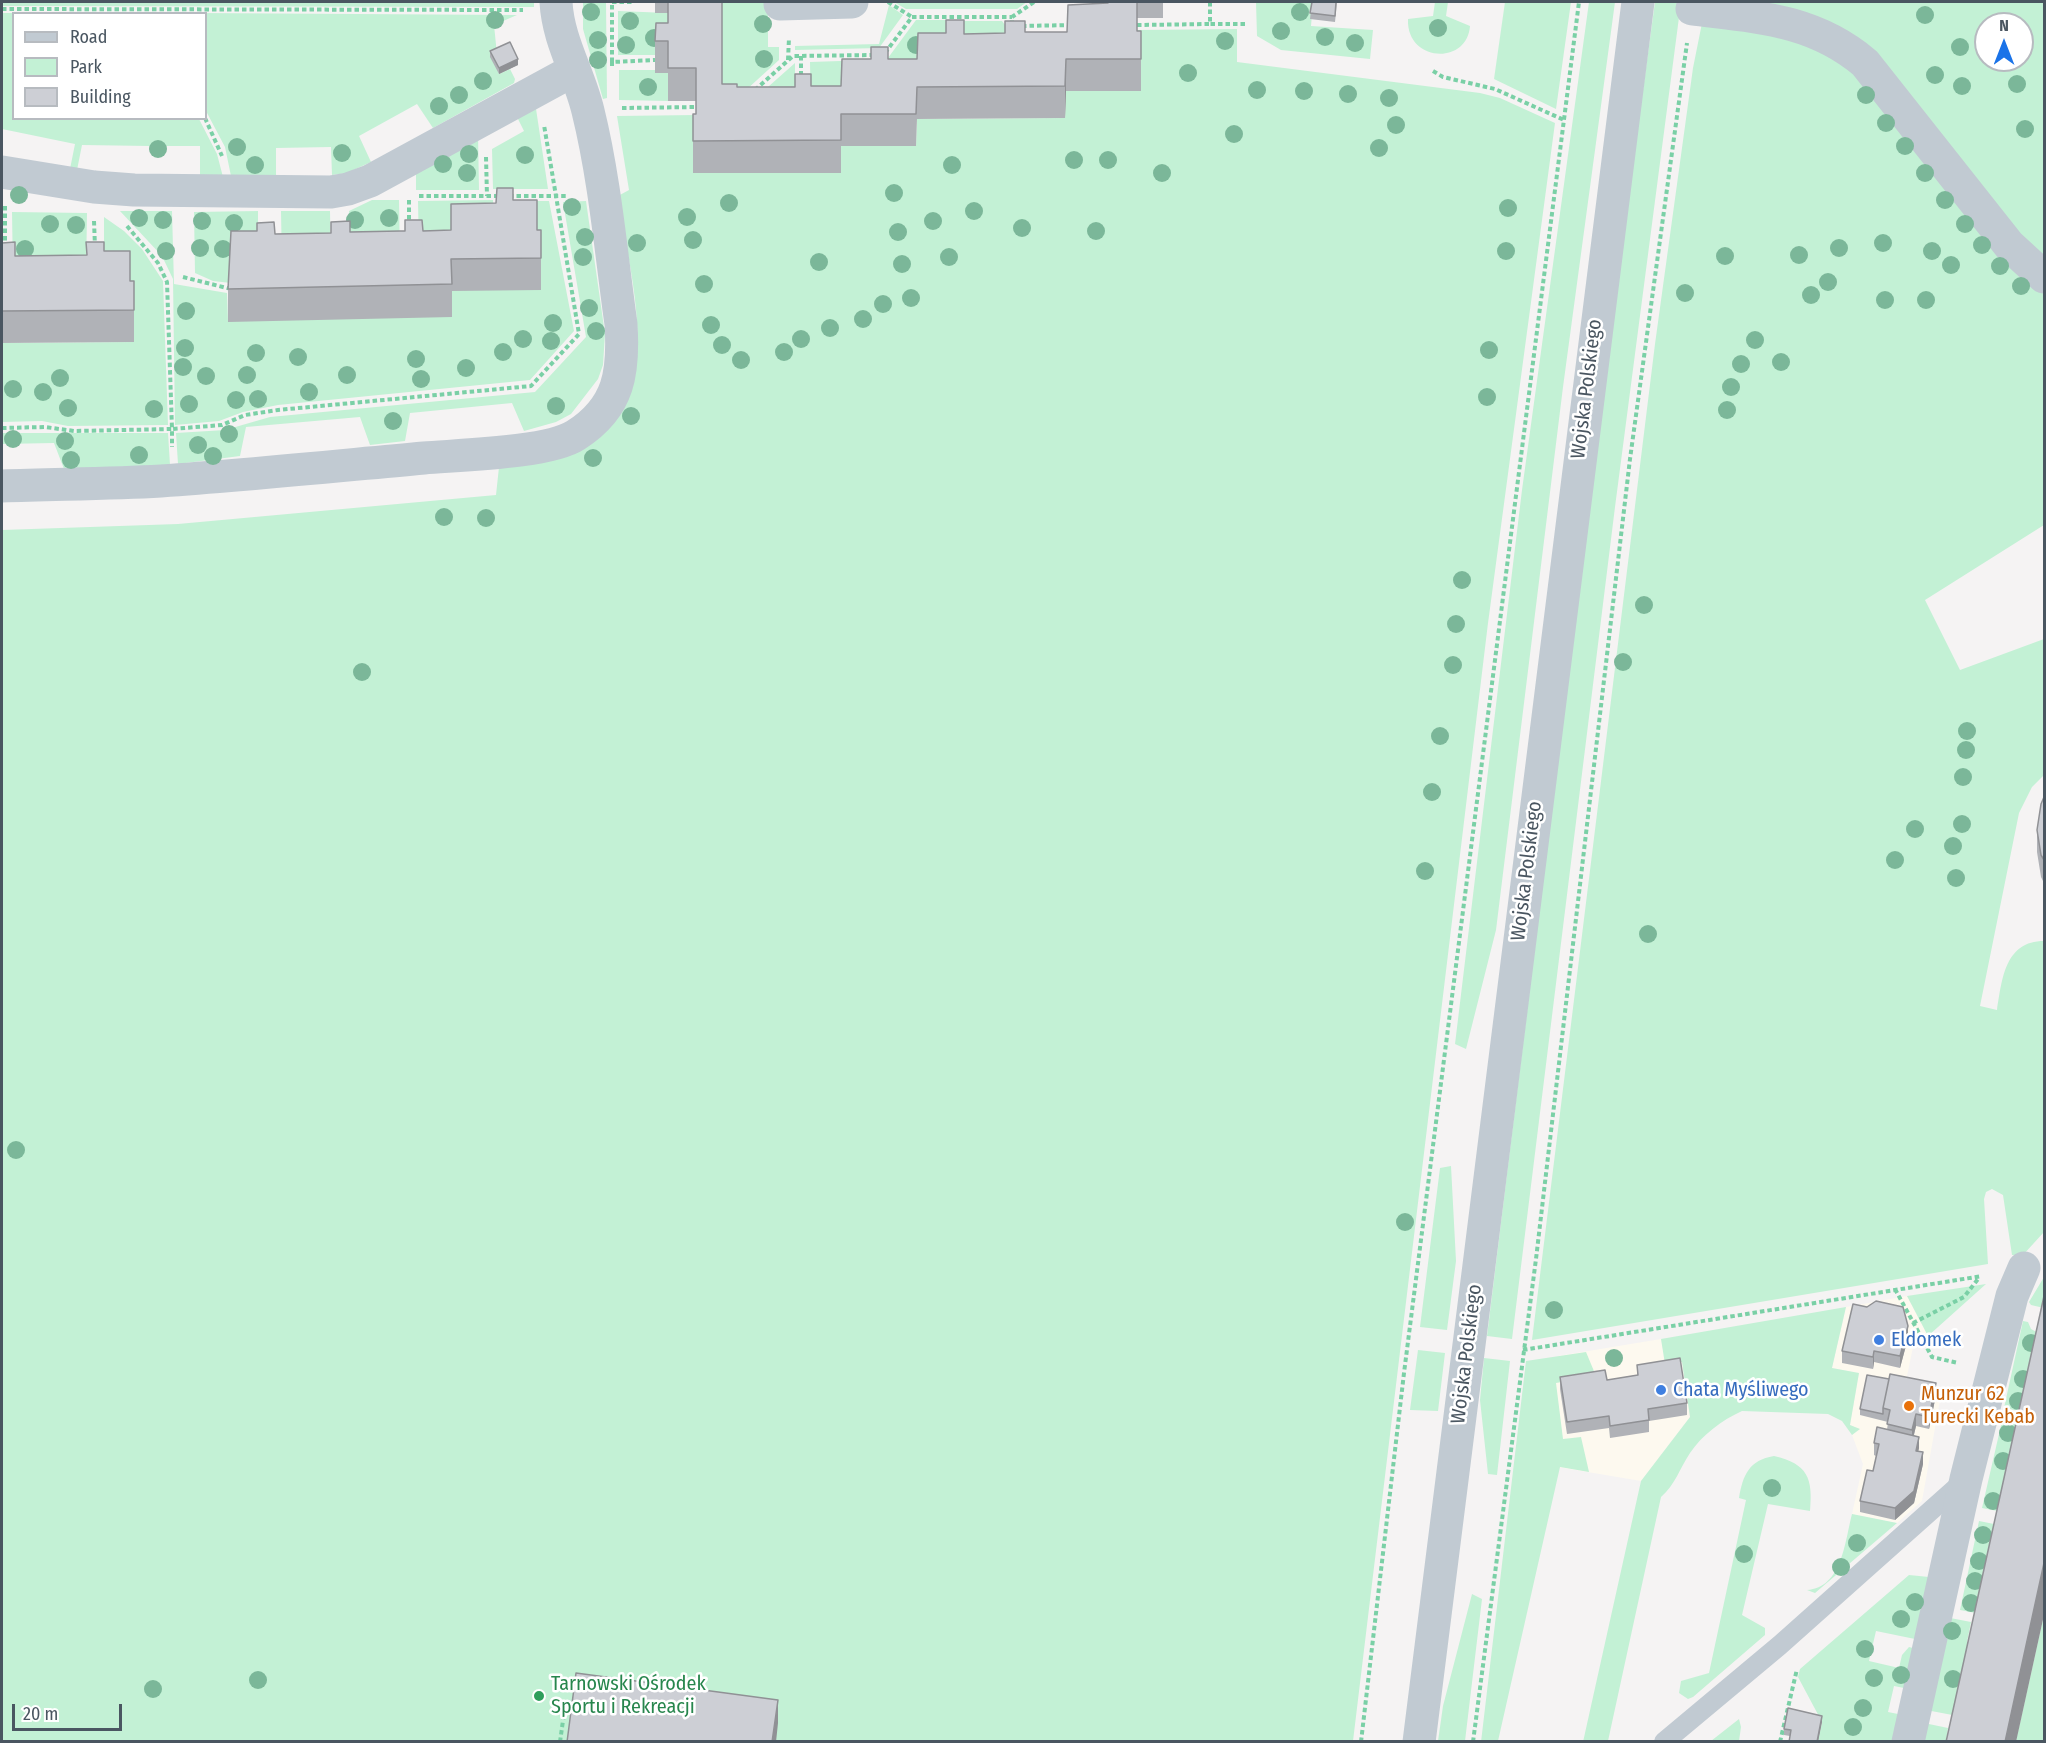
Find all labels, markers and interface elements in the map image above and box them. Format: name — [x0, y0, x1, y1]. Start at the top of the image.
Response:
legend — [12, 12, 207, 120]
north arrow — [1974, 12, 2034, 72]
text: N — [1999, 16, 2009, 35]
text: Road — [70, 26, 107, 48]
text: Park — [70, 56, 102, 78]
text: Building — [70, 86, 131, 108]
street label: Wojska Polskiego — [1567, 318, 1607, 460]
street label: Wojska Polskiego — [1507, 800, 1547, 942]
street label: Wojska Polskiego — [1447, 1283, 1487, 1425]
place label: Eldomek — [1891, 1328, 1961, 1352]
marker: Eldomek — [1872, 1333, 1886, 1347]
place label: Chata Myśliwego — [1673, 1378, 1809, 1402]
place label: Munzur 62 Turecki Kebab — [1921, 1382, 2035, 1429]
marker: Chata Myśliwego — [1654, 1383, 1668, 1397]
marker: Munzur 62 Turecki Kebab — [1902, 1399, 1916, 1413]
place label: Tarnowski Ośrodek Sportu i Rekreacji — [551, 1672, 706, 1719]
marker: Tarnowski Ośrodek Sportu i Rekreacji — [532, 1689, 546, 1703]
scale bar — [15, 1692, 124, 1730]
text: 20 m — [23, 1703, 58, 1725]

